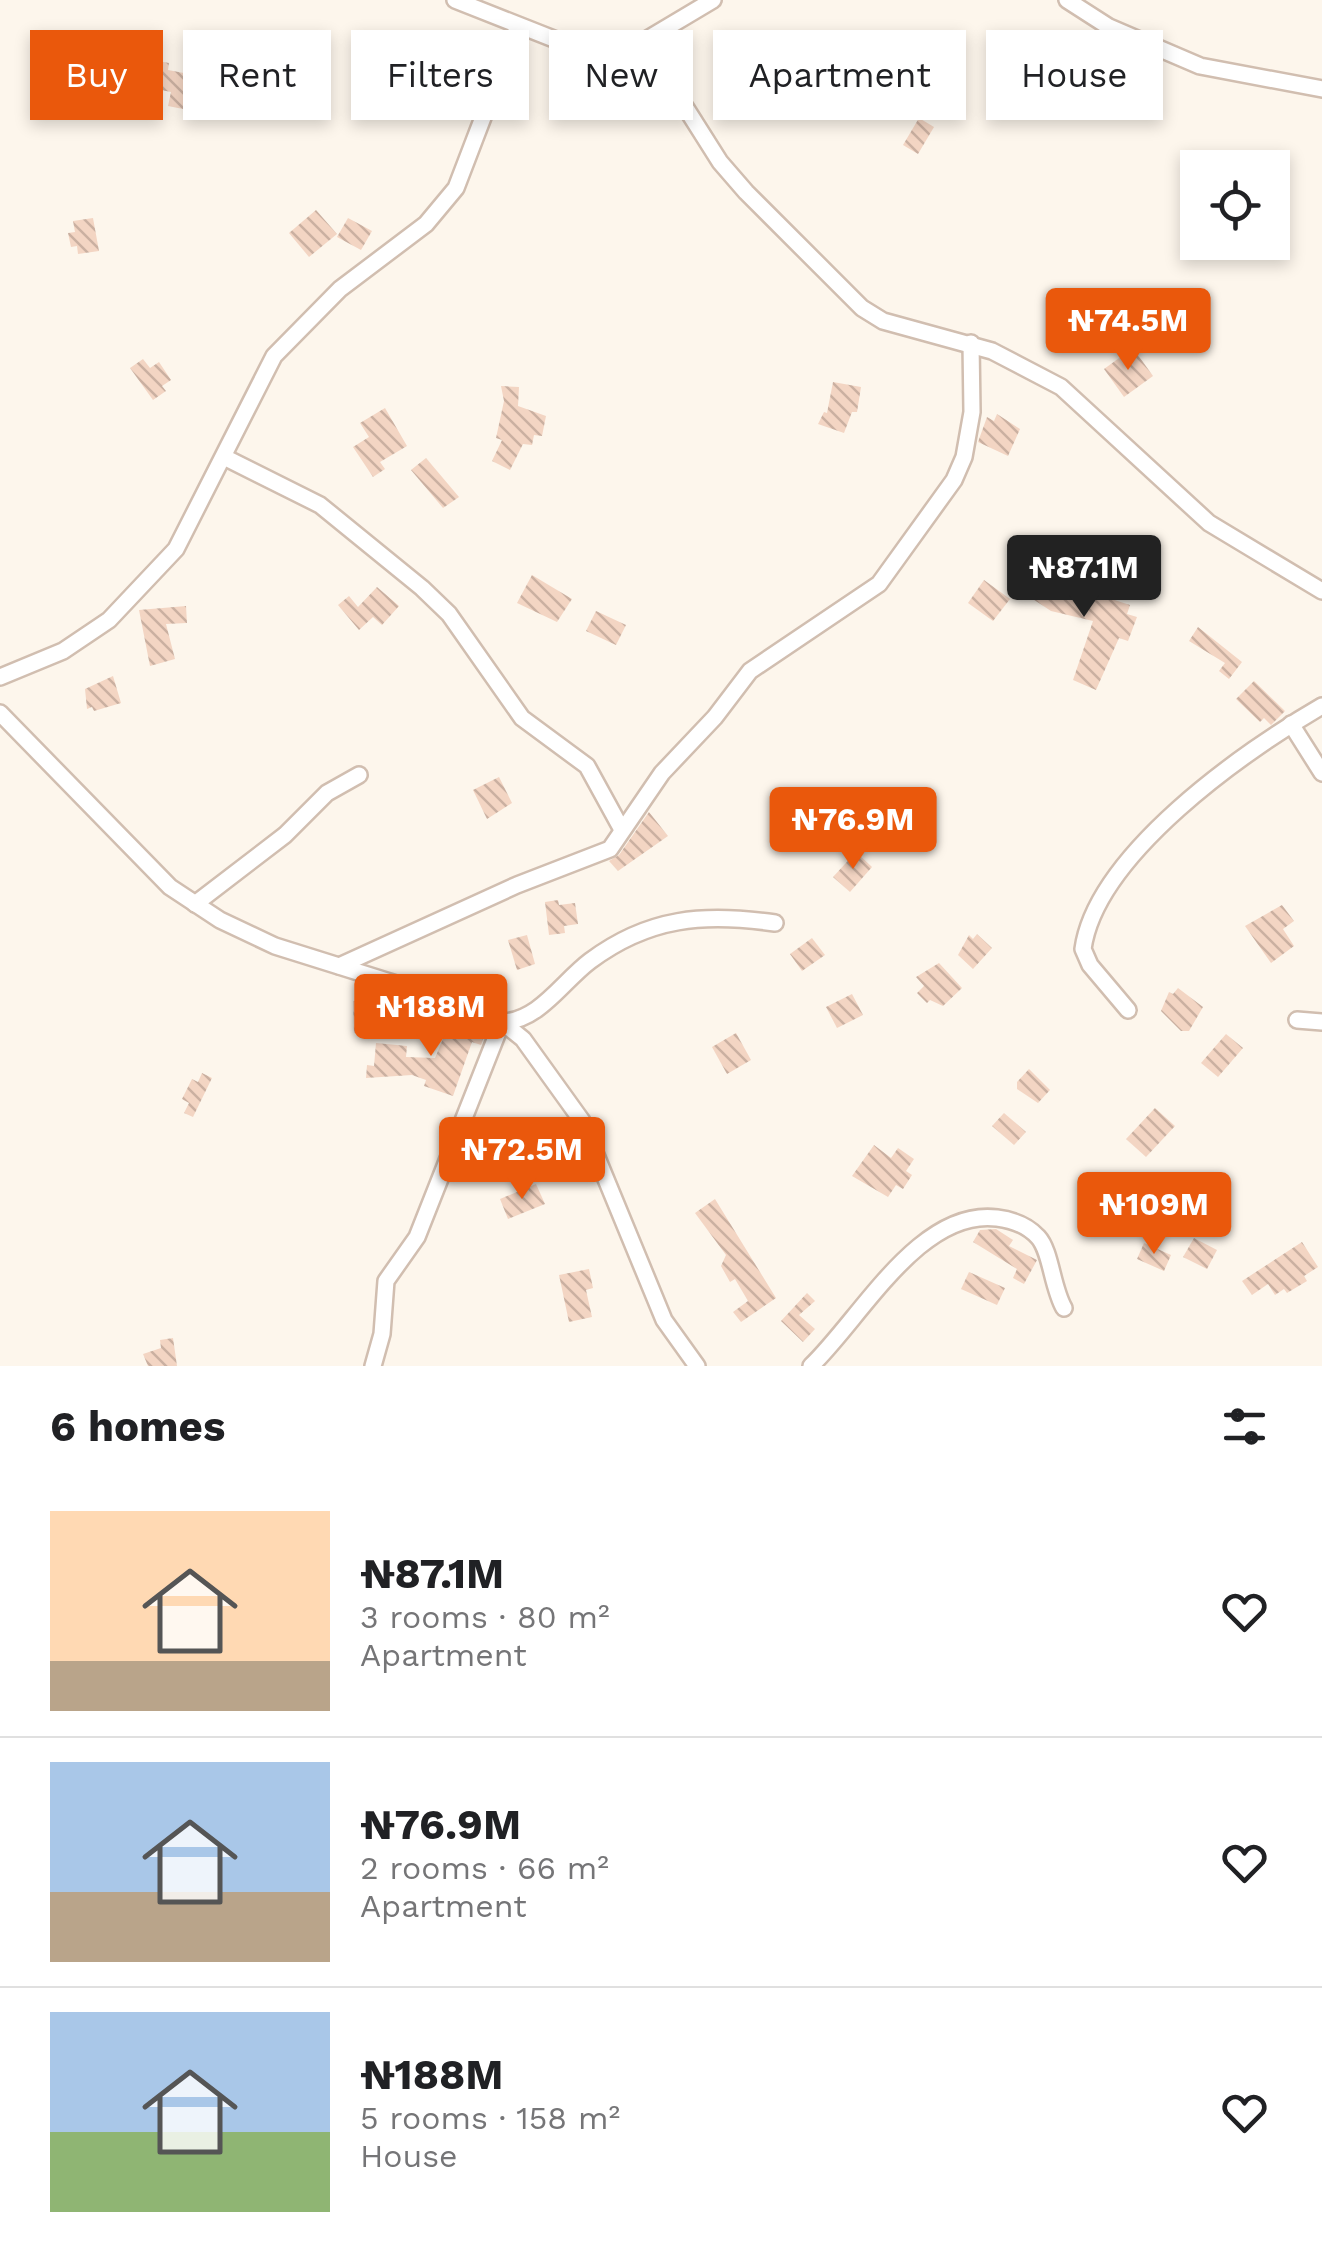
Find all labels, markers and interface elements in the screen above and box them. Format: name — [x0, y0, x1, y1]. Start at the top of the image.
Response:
chip: Buy — [30, 30, 163, 120]
chip: Rent — [183, 30, 331, 120]
chip: Filters — [351, 30, 529, 120]
chip: New — [549, 30, 693, 120]
chip: Apartment — [713, 30, 966, 120]
chip: House — [986, 30, 1163, 120]
map controls — [1180, 150, 1290, 260]
button: locate — [1180, 150, 1290, 260]
pin: ₦74.5M — [1047, 288, 1209, 373]
text: ₦74.5M — [1068, 301, 1188, 339]
pin: ₦87.1M — [1003, 535, 1165, 620]
text: ₦87.1M — [1029, 548, 1139, 586]
pin: ₦76.9M — [772, 787, 934, 872]
text: ₦76.9M — [792, 800, 914, 838]
pin: ₦188M — [361, 974, 501, 1059]
text: ₦188M — [376, 987, 486, 1025]
pin: ₦72.5M — [441, 1117, 603, 1202]
text: ₦72.5M — [461, 1130, 583, 1168]
pin: ₦109M — [1084, 1172, 1224, 1257]
text: ₦109M — [1099, 1185, 1209, 1223]
icon: filters — [1217, 1399, 1272, 1454]
text: 6 homes — [50, 1402, 225, 1451]
text: ₦87.1M — [360, 1549, 504, 1598]
icon: home — [130, 1551, 250, 1671]
icon: heart — [1217, 1584, 1272, 1639]
text: 3 rooms · 80 m² — [360, 1598, 610, 1636]
text: Apartment — [360, 1636, 527, 1674]
text: ₦76.9M — [360, 1800, 521, 1849]
icon: home — [130, 1802, 250, 1922]
icon: heart — [1217, 1835, 1272, 1890]
text: 2 rooms · 66 m² — [360, 1849, 609, 1887]
text: Apartment — [360, 1887, 527, 1925]
text: ₦188M — [360, 2050, 504, 2099]
icon: home — [130, 2052, 250, 2172]
icon: heart — [1217, 2085, 1272, 2140]
text: 5 rooms · 158 m² — [360, 2099, 620, 2137]
text: House — [360, 2137, 458, 2175]

